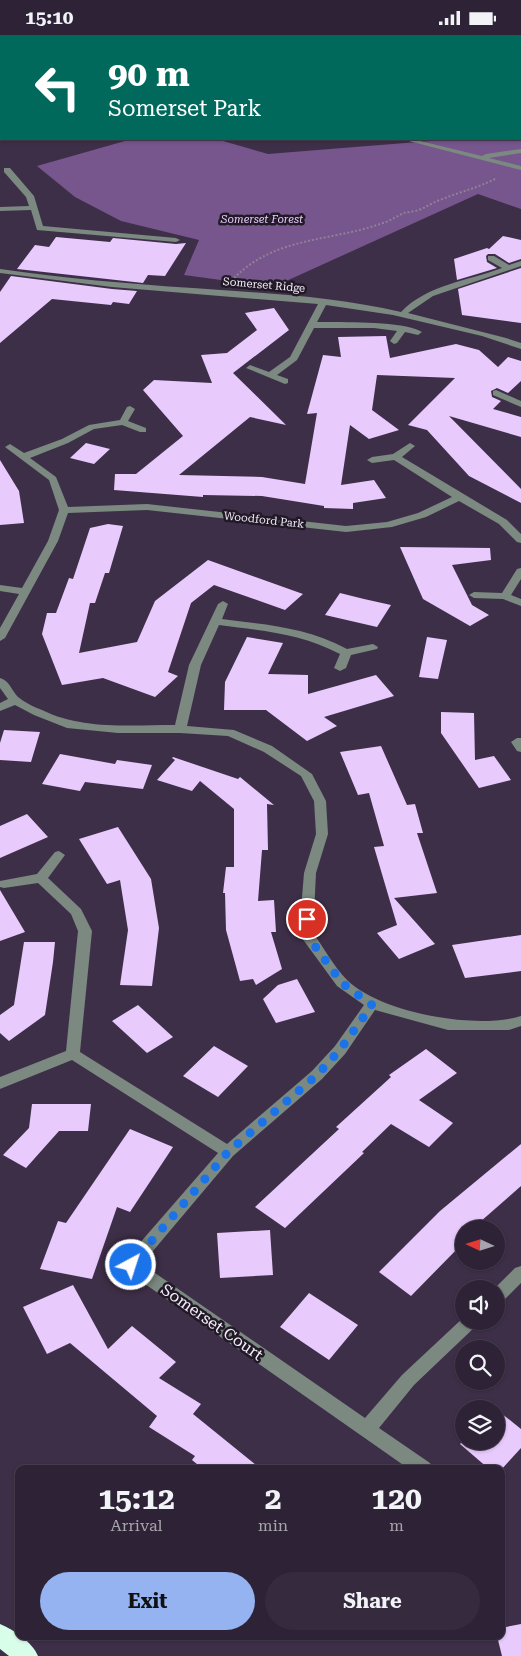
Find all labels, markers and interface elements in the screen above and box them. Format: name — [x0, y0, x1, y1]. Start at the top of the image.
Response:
text: 15:10 — [25, 6, 74, 29]
text: 90 m — [108, 54, 190, 95]
icon: left — [25, 55, 90, 120]
text: Somerset Park — [108, 96, 261, 121]
park label: Somerset Forest — [220, 213, 304, 226]
street label: Somerset Ridge — [222, 275, 306, 295]
street label: Woodford Park — [223, 509, 305, 531]
pin — [286, 898, 328, 940]
icon: arrive — [293, 905, 321, 933]
north arrow — [455, 1220, 505, 1270]
map controls — [455, 1220, 505, 1450]
position arrow — [104, 1238, 156, 1290]
street label: Somerset Court — [157, 1280, 267, 1364]
button: sound — [455, 1280, 505, 1330]
button: search — [455, 1340, 505, 1390]
button: layers — [455, 1400, 505, 1450]
text: 15:12 — [98, 1481, 175, 1516]
text: 2 — [265, 1481, 281, 1516]
text: 120 — [371, 1481, 422, 1516]
text: Arrival — [111, 1516, 163, 1535]
text: min — [258, 1516, 288, 1535]
text: m — [389, 1516, 404, 1535]
button: Exit — [40, 1572, 255, 1630]
button: Share — [265, 1572, 480, 1630]

